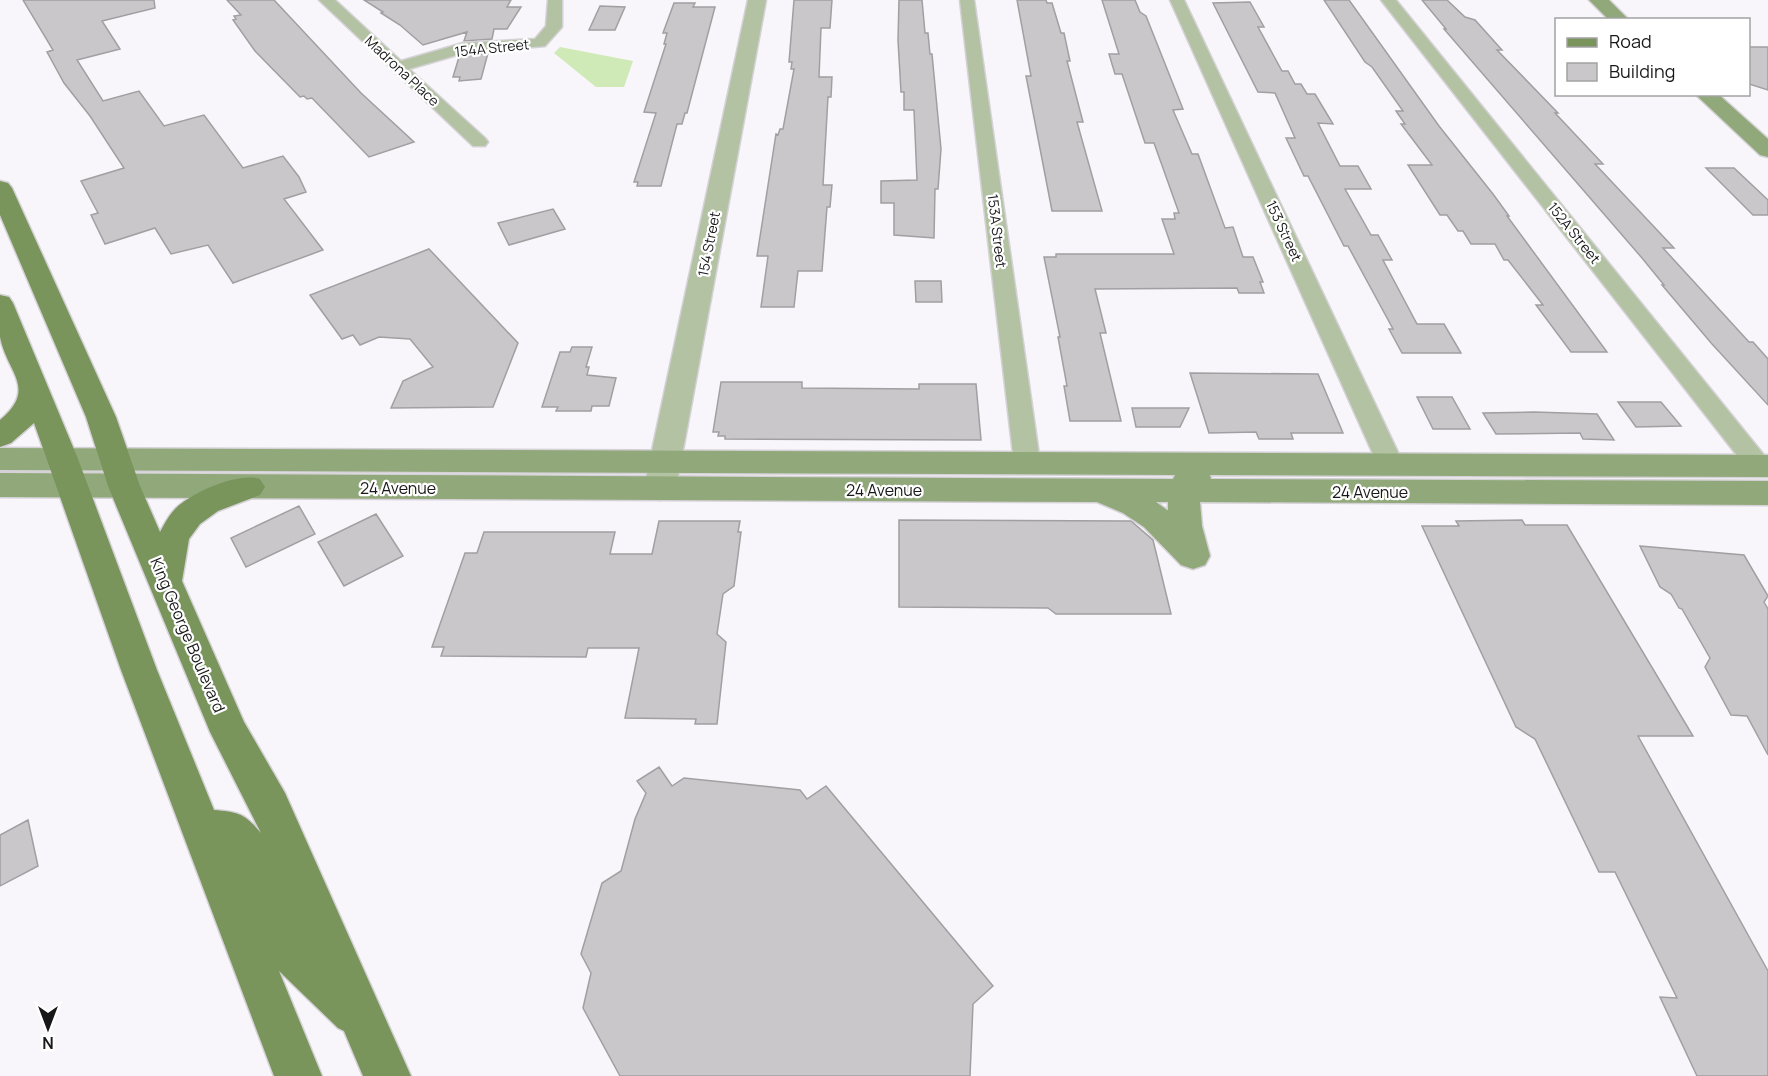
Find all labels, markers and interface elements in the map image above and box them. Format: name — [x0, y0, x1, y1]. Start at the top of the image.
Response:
legend — [1555, 18, 1750, 96]
text: Road — [1609, 29, 1652, 53]
street label: Madrona Place — [361, 31, 444, 110]
street label: 154A Street — [454, 34, 530, 61]
text: Building — [1609, 59, 1675, 83]
street label: 153A Street — [984, 193, 1011, 269]
street label: 153 Street — [1262, 197, 1307, 265]
street label: 152A Street — [1544, 198, 1605, 268]
street label: 154 Street — [693, 209, 724, 278]
street label: 24 Avenue — [360, 477, 436, 499]
street label: 24 Avenue — [846, 479, 922, 501]
street label: 24 Avenue — [1332, 481, 1408, 503]
street label: King George Boulevard — [145, 554, 231, 716]
north arrow — [18, 998, 78, 1058]
text: N — [42, 1032, 54, 1054]

